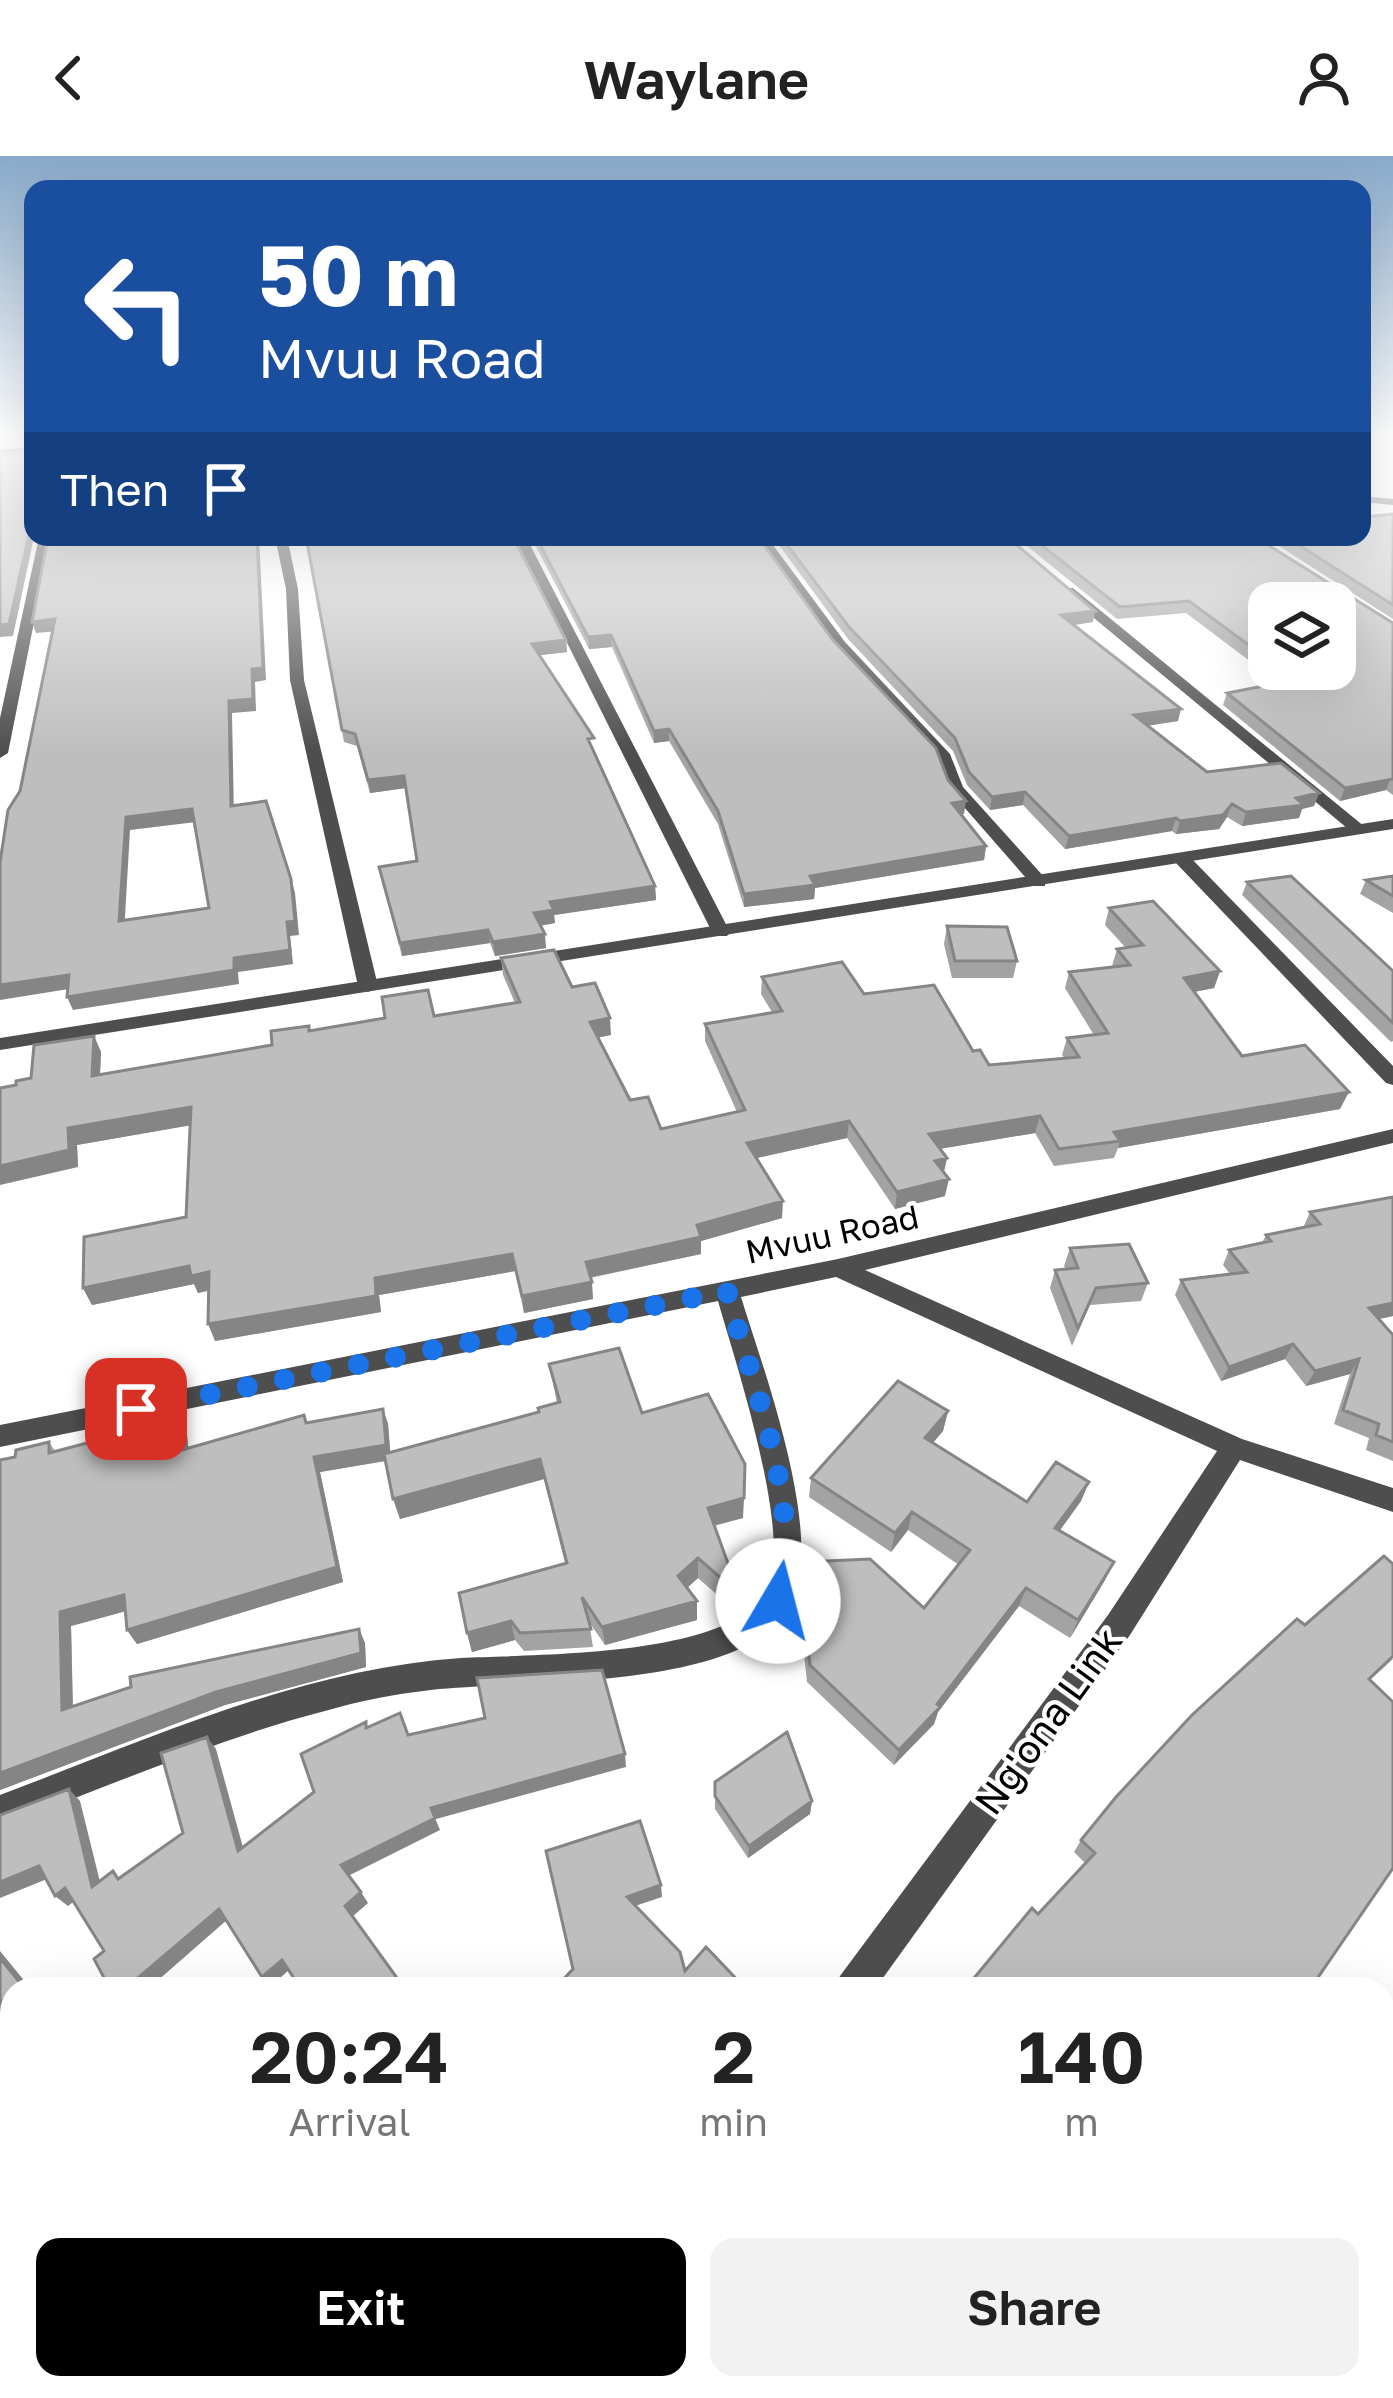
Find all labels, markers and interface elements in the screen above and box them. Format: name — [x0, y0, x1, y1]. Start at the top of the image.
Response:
icon: back — [36, 45, 102, 111]
icon: person — [1291, 45, 1357, 111]
text: Waylane — [584, 46, 809, 111]
text: 50 m — [258, 224, 458, 324]
icon: left — [60, 228, 216, 384]
text: Mvuu Road — [258, 325, 546, 390]
icon: arrive — [193, 456, 259, 522]
text: Then — [60, 462, 169, 516]
map controls — [1248, 582, 1356, 690]
button: layers — [1248, 582, 1356, 690]
street label: Mvuu Road — [742, 1196, 922, 1271]
pin — [85, 1358, 187, 1460]
icon: arrive — [103, 1376, 169, 1442]
position arrow — [715, 1538, 841, 1664]
street label: Ng'ona Link — [964, 1618, 1131, 1823]
text: 20:24 — [250, 2012, 449, 2099]
text: 2 — [712, 2012, 755, 2099]
text: 140 — [1018, 2012, 1145, 2099]
text: Arrival — [288, 2098, 411, 2145]
text: min — [699, 2098, 768, 2145]
text: m — [1064, 2098, 1099, 2145]
button: Exit — [36, 2238, 686, 2376]
button: Share — [710, 2238, 1359, 2376]

